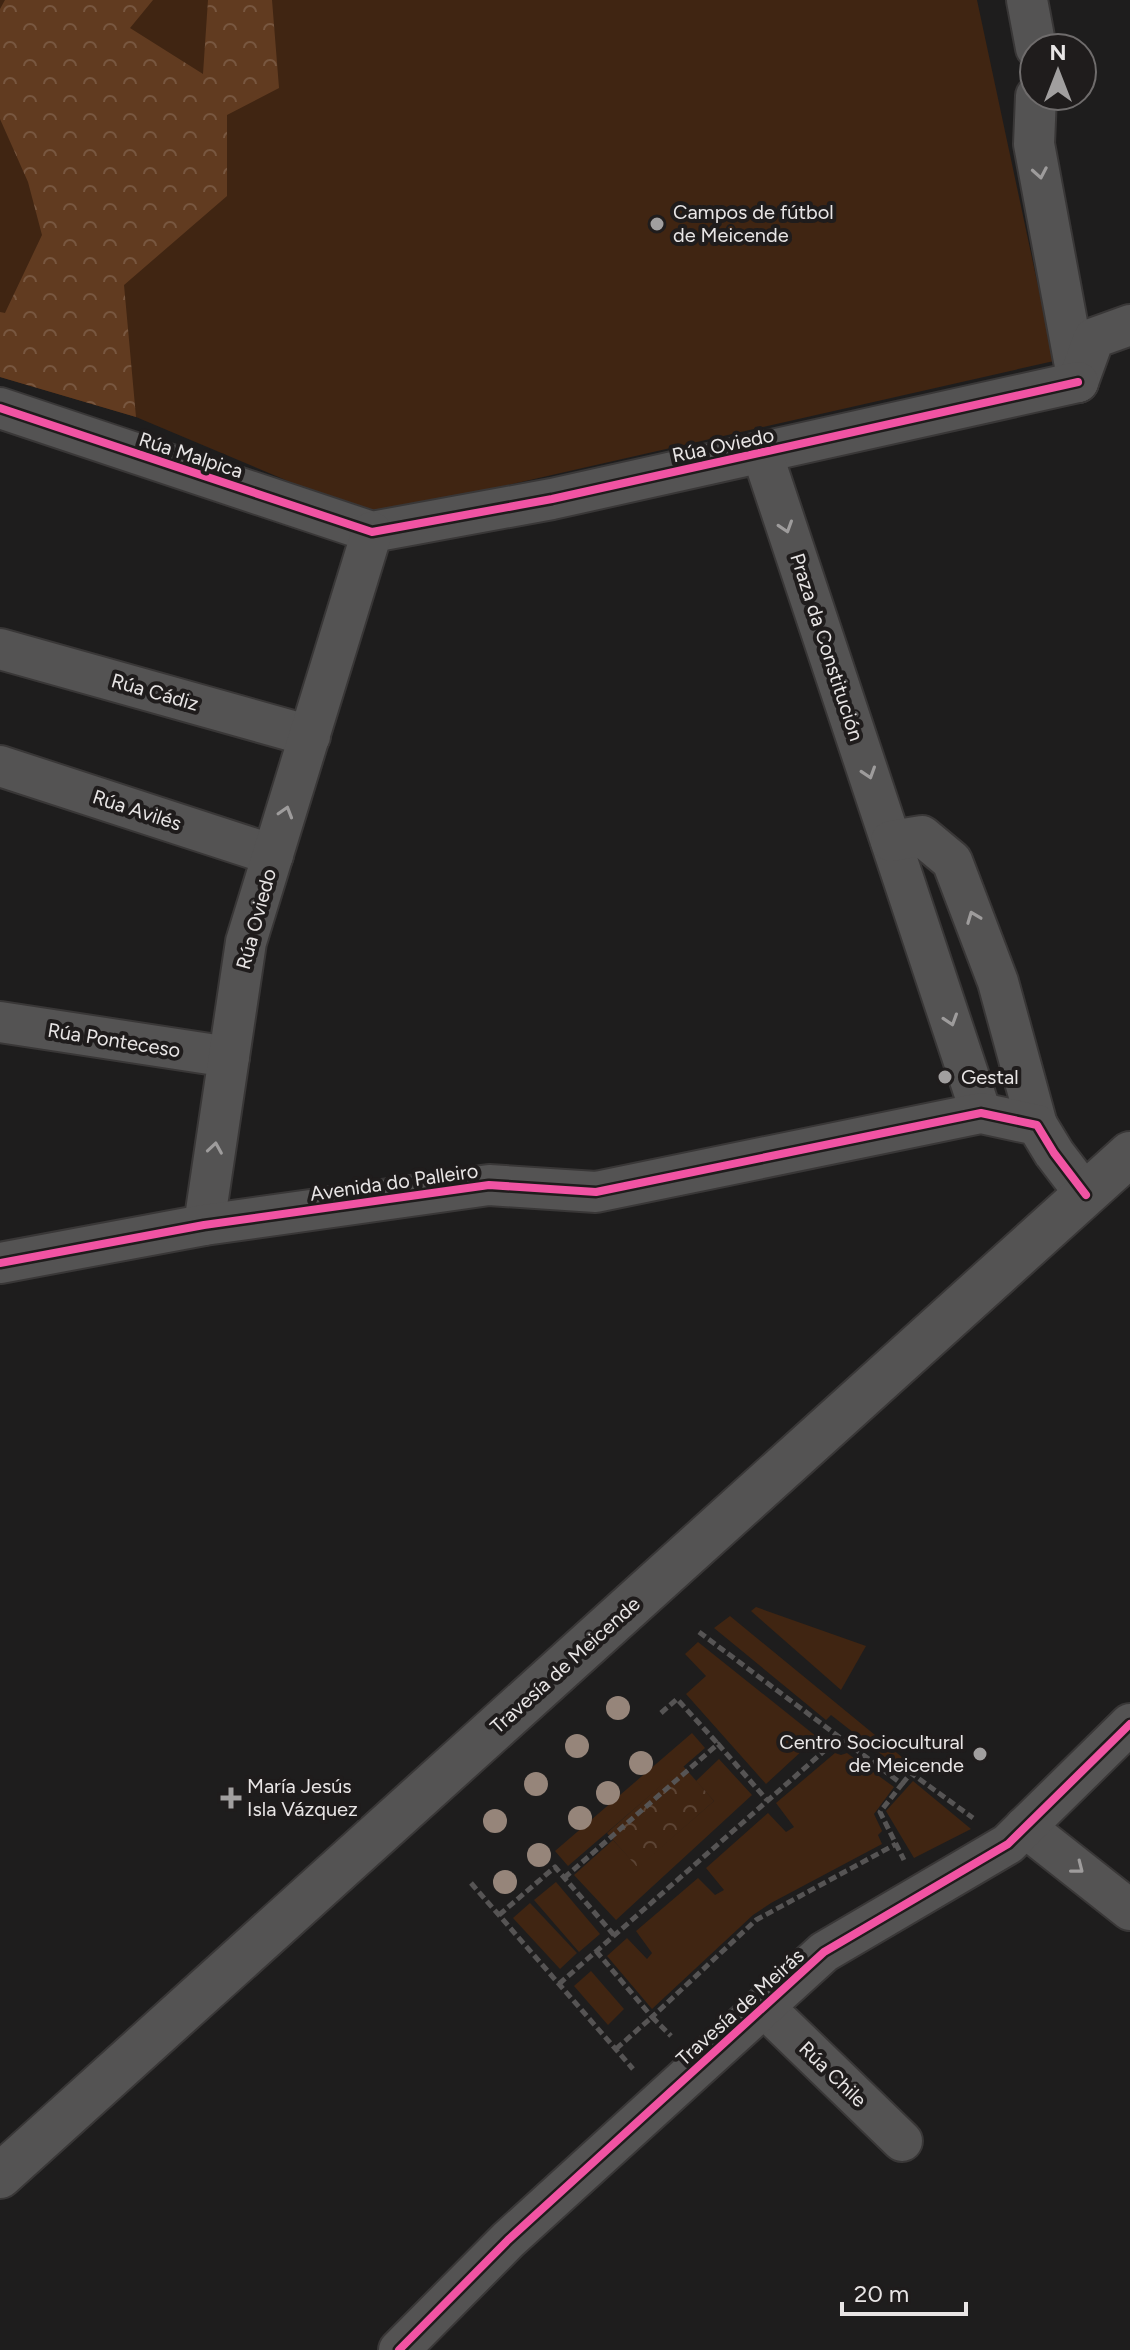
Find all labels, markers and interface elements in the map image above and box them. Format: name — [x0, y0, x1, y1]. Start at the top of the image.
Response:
north arrow — [1018, 32, 1098, 112]
text: N — [1049, 39, 1067, 66]
one-way arrow — [1030, 167, 1047, 180]
place label: Campos de fútbol de Meicende — [673, 200, 834, 247]
marker: Campos de fútbol de Meicende — [648, 215, 666, 233]
street label: Rúa Oviedo — [670, 422, 776, 468]
street label: Rúa Malpica — [136, 427, 246, 483]
one-way arrow — [777, 519, 793, 533]
street label: Praza da Constitución — [785, 550, 869, 744]
street label: Rúa Cádiz — [109, 668, 201, 716]
one-way arrow — [859, 766, 875, 780]
street label: Rúa Avilés — [90, 784, 184, 836]
one-way arrow — [277, 806, 293, 820]
street label: Rúa Oviedo — [231, 866, 281, 972]
one-way arrow — [966, 911, 983, 925]
one-way arrow — [941, 1012, 957, 1026]
street label: Rúa Ponteceso — [46, 1018, 182, 1062]
place label: Gestal — [961, 1065, 1019, 1089]
marker: Gestal — [936, 1068, 954, 1086]
one-way arrow — [206, 1141, 223, 1155]
street label: Avenida do Palleiro — [308, 1158, 480, 1206]
street label: Travesía de Meicende — [485, 1592, 645, 1738]
place label: Centro Sociocultural de Meicende — [779, 1730, 964, 1777]
marker: Centro Sociocultural de Meicende — [971, 1745, 989, 1763]
place label: María Jesús Isla Vázquez — [247, 1774, 358, 1821]
marker: María Jesús Isla Vázquez — [222, 1789, 240, 1807]
one-way arrow — [1069, 1859, 1084, 1873]
street label: Travesía de Meirás — [671, 1943, 809, 2071]
street label: Rúa Chile — [794, 2036, 872, 2112]
scale bar — [842, 2266, 966, 2316]
text: 20 m — [854, 2279, 909, 2308]

